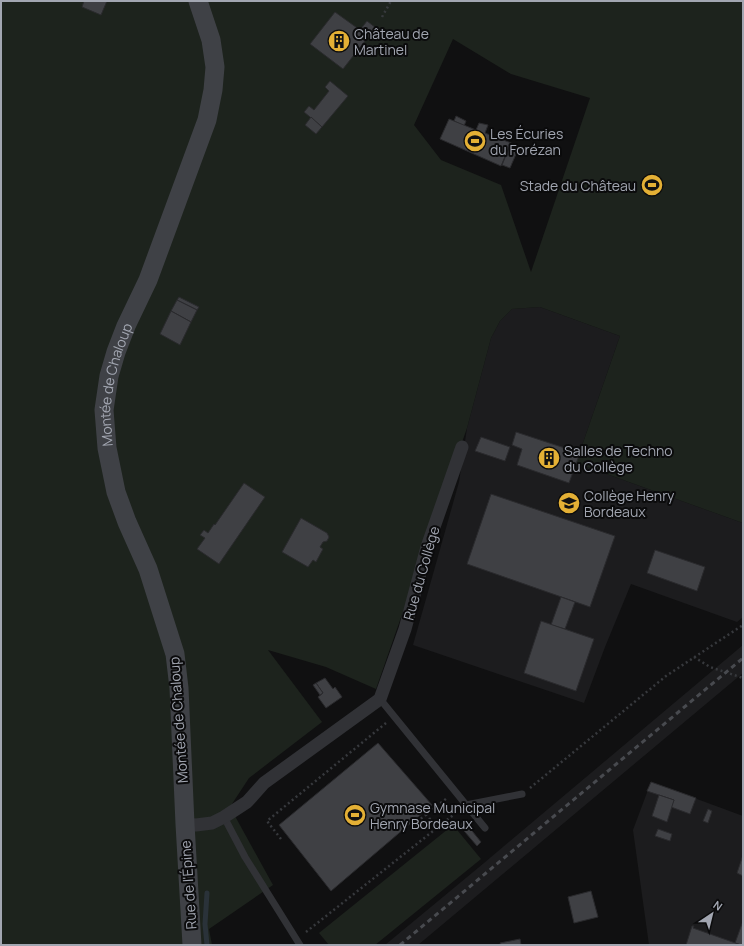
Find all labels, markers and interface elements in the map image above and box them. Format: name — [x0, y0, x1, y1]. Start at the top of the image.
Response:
place label: Château de Martinel — [354, 24, 429, 59]
building icon: Château de Martinel — [326, 28, 352, 54]
place label: Les Écuries du Forézan — [490, 124, 563, 159]
sports icon: Les Écuries du Forézan — [462, 128, 488, 154]
sports icon: Stade du Château — [639, 172, 665, 198]
place label: Stade du Château — [520, 176, 636, 195]
street label: Montée de Chaloup — [94, 320, 136, 447]
place label: Salles de Techno du Collège — [564, 441, 673, 476]
building icon: Salles de Techno du Collège — [536, 445, 562, 471]
place label: Collège Henry Bordeaux — [584, 486, 675, 521]
school or university icon: Collège Henry Bordeaux — [556, 490, 582, 516]
street label: Rue du Collège — [398, 524, 444, 622]
street label: Montée de Chaloup — [164, 656, 192, 784]
place label: Gymnase Municipal Henry Bordeaux — [370, 798, 495, 833]
sports icon: Gymnase Municipal Henry Bordeaux — [342, 802, 368, 828]
street label: Rue de l'Épine — [175, 840, 201, 930]
north arrow — [692, 894, 732, 934]
text: N — [710, 897, 726, 914]

